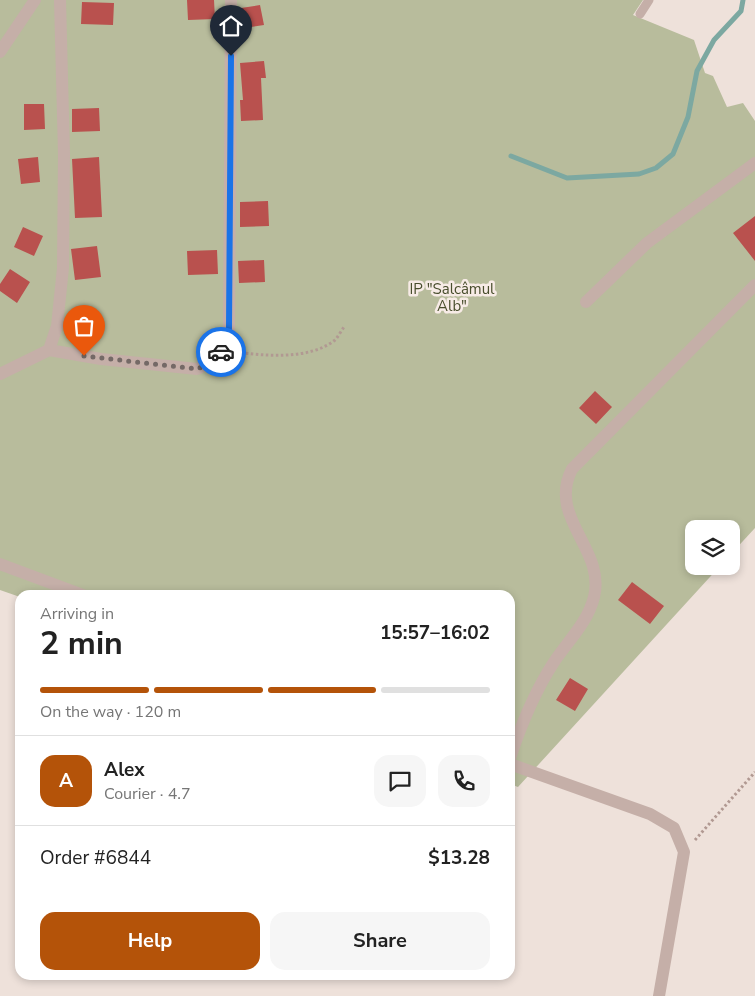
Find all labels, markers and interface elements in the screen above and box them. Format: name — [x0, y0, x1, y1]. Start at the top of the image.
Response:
pin — [210, 5, 252, 56]
icon: home — [217, 12, 245, 40]
park label: IP "Salcâmul Alb" — [409, 279, 495, 316]
pin — [63, 305, 105, 356]
icon: bag — [70, 312, 98, 340]
courier — [196, 327, 246, 377]
icon: car — [207, 338, 235, 366]
map controls — [685, 520, 740, 575]
button: layers — [685, 520, 740, 575]
text: Arriving in — [40, 603, 114, 625]
text: 15:57–16:02 — [380, 620, 490, 646]
text: 2 min — [40, 622, 123, 665]
text: On the way · 120 m — [40, 701, 181, 723]
button: chat — [374, 755, 426, 807]
button: phone — [438, 755, 490, 807]
text: Alex — [104, 757, 145, 783]
text: A — [59, 768, 73, 794]
text: Courier · 4.7 — [104, 783, 190, 805]
text: Order #6844 — [40, 845, 151, 871]
text: $13.28 — [428, 845, 490, 871]
button: Help — [40, 912, 260, 970]
button: Share — [270, 912, 490, 970]

